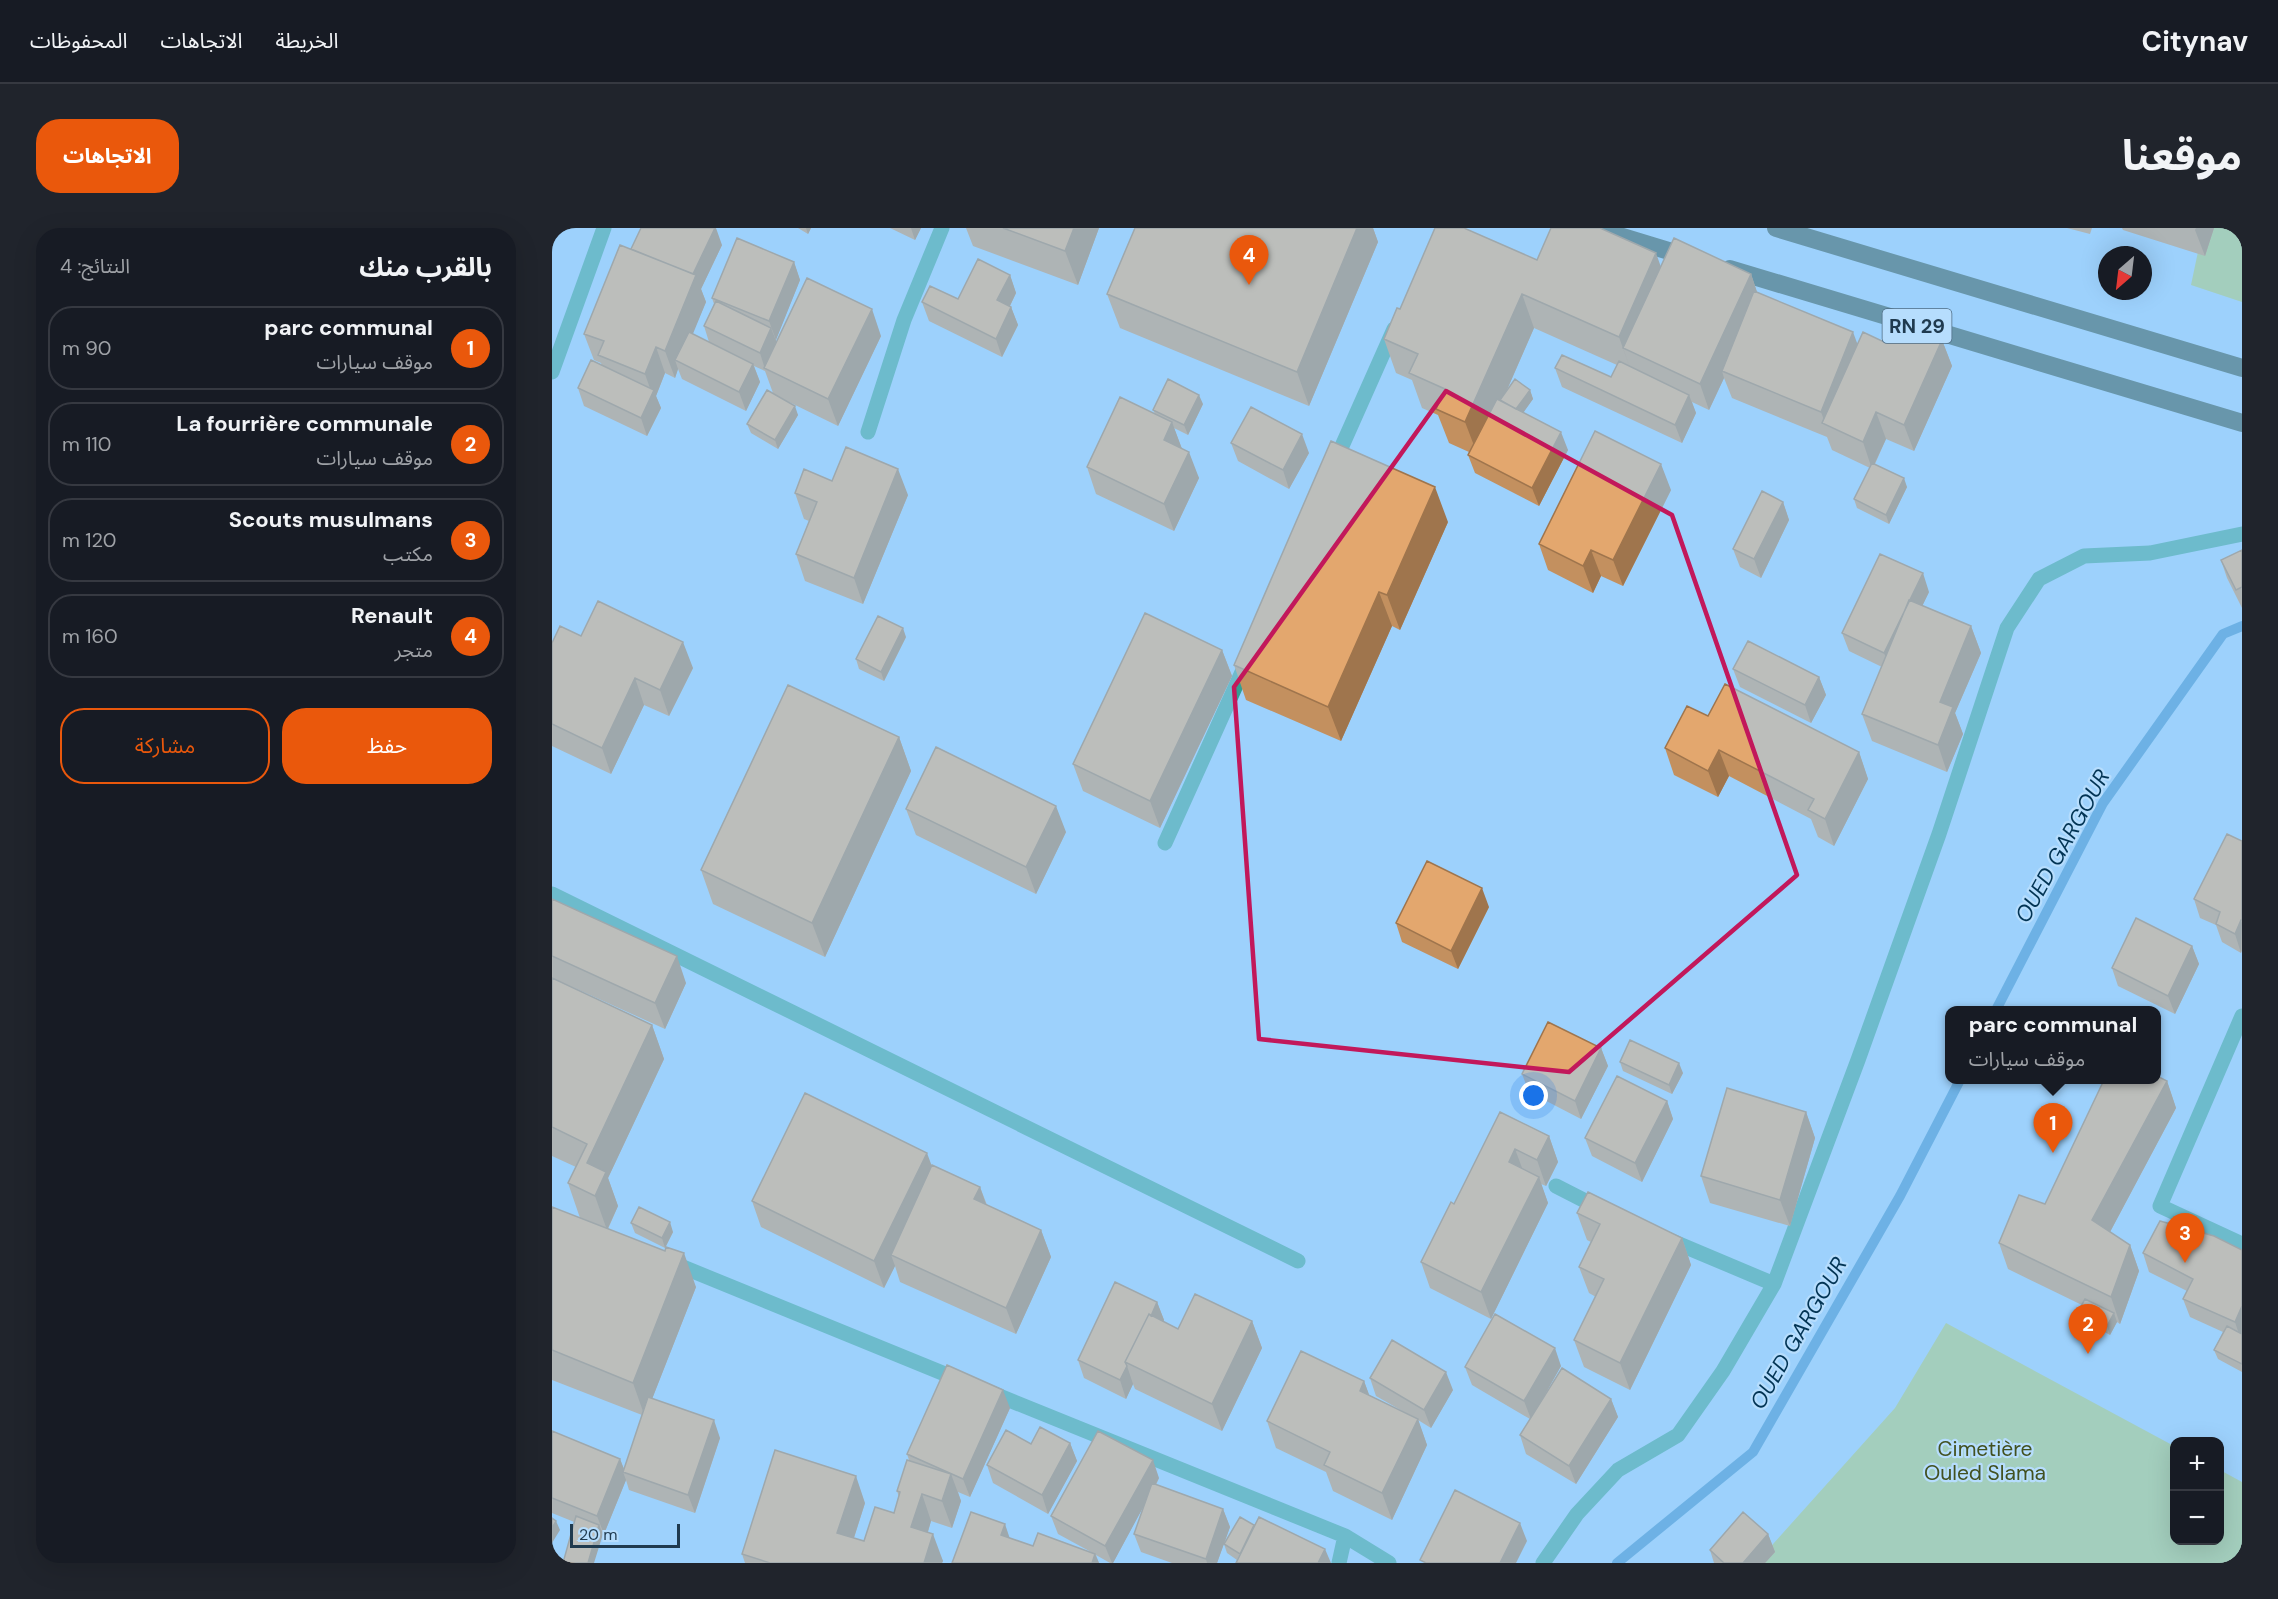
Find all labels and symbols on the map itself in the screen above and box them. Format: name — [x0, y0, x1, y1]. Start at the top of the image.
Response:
pin: 4 — [1230, 236, 1268, 285]
north arrow — [2098, 246, 2152, 300]
road number: RN 29 — [1882, 309, 1952, 343]
water label: OUED GARGOUR — [2008, 764, 2117, 928]
your location — [1519, 1081, 1548, 1110]
pin: 1 — [2034, 1104, 2072, 1153]
pin: 3 — [2166, 1214, 2204, 1263]
water label: OUED GARGOUR — [1743, 1252, 1854, 1414]
pin: 2 — [2068, 1304, 2108, 1354]
park label: Cimetière Ouled Slama — [1924, 1435, 2046, 1487]
scale bar — [570, 1521, 680, 1548]

